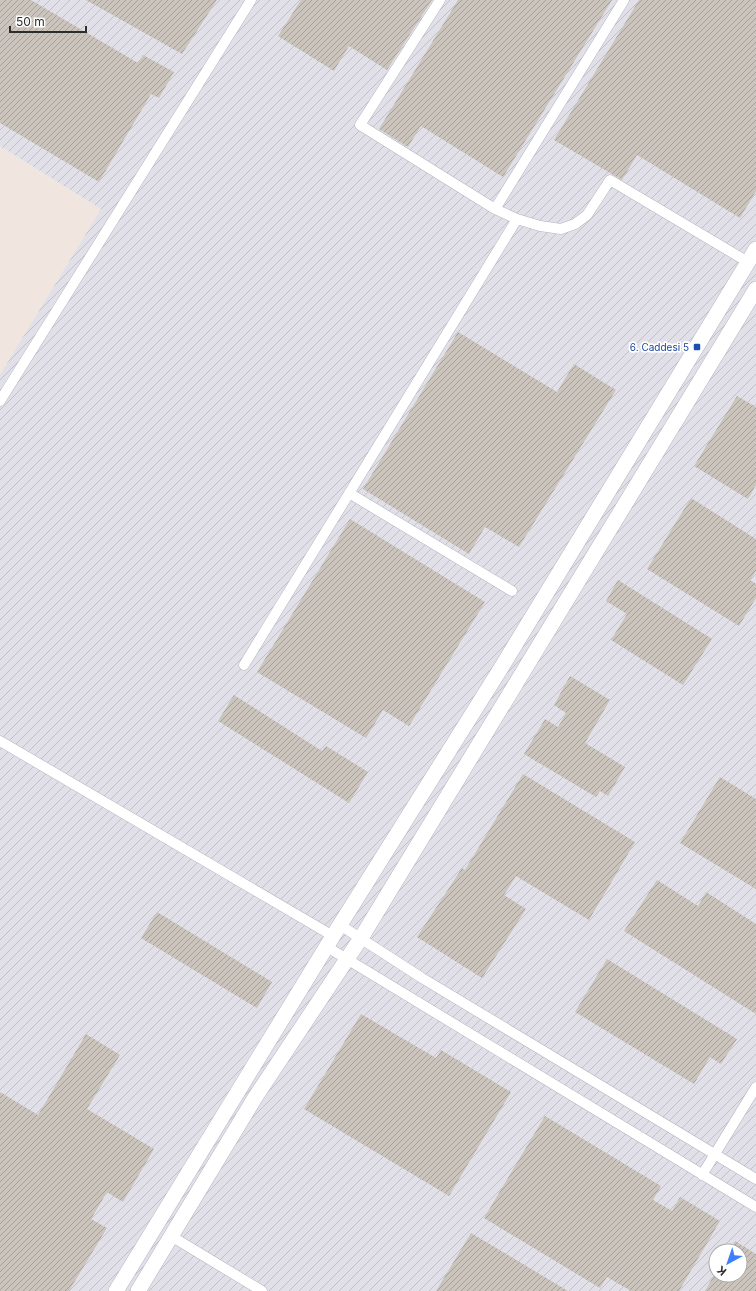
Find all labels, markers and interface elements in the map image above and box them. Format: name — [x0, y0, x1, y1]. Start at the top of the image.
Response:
scale bar — [10, 8, 86, 34]
text: 50 m — [16, 14, 45, 29]
place label: 6. Caddesi 5 — [630, 341, 689, 353]
marker: 6. Caddesi 5 — [692, 342, 702, 352]
north arrow — [708, 1243, 748, 1283]
text: K — [714, 1263, 729, 1279]

